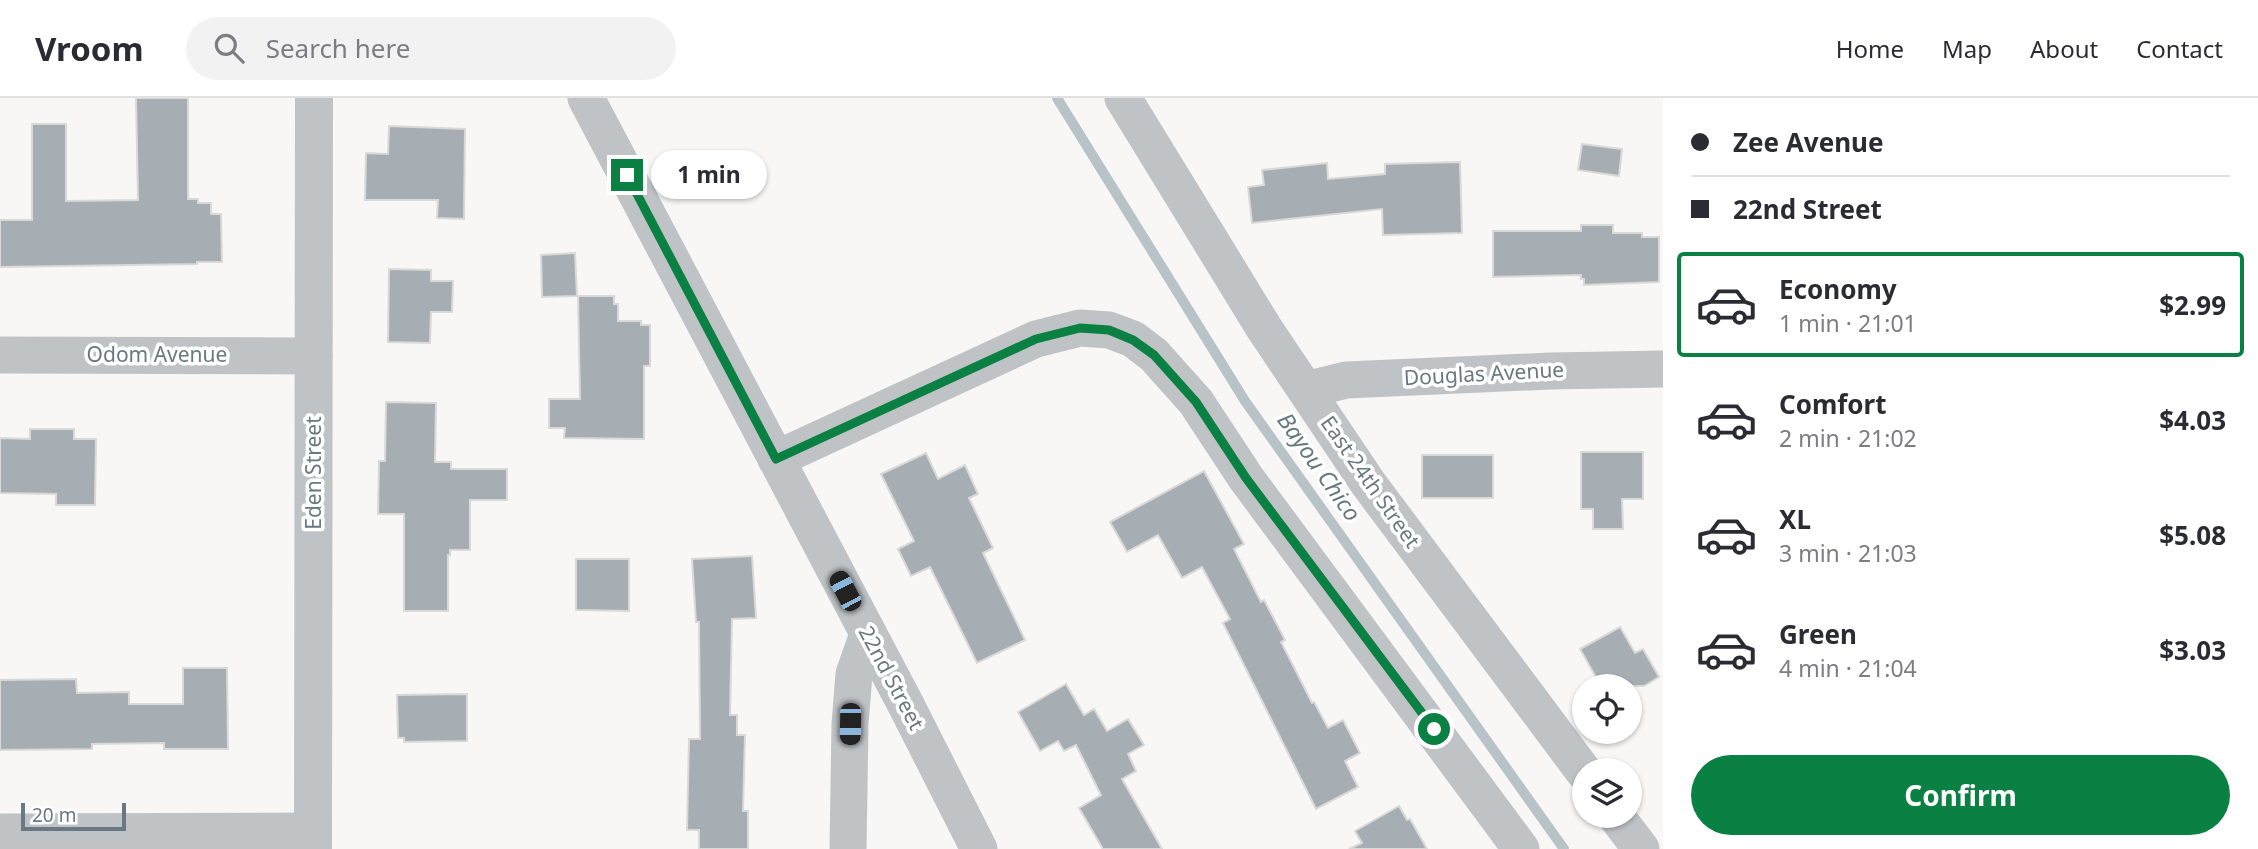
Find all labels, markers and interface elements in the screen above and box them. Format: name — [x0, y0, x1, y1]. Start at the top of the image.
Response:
search box — [186, 17, 676, 80]
text: Vroom — [35, 26, 144, 71]
icon: search — [210, 29, 248, 67]
text: Search here — [266, 30, 410, 66]
text: Home — [1836, 32, 1904, 65]
text: Map — [1942, 32, 1992, 65]
text: About — [2030, 32, 2098, 65]
text: Contact — [2136, 32, 2223, 65]
text: Zee Avenue — [1733, 124, 1884, 160]
callout: 1 min — [652, 150, 767, 200]
text: 1 min — [677, 158, 741, 190]
route end — [611, 159, 643, 191]
text: 22nd Street — [1733, 191, 1882, 227]
text: Economy — [1779, 271, 1897, 307]
icon: car — [1695, 273, 1758, 336]
text: $2.99 — [2159, 287, 2226, 323]
text: 1 min · 21:01 — [1779, 307, 1917, 339]
street label: Odom Avenue — [87, 340, 227, 368]
street label: Douglas Avenue — [1403, 355, 1565, 391]
text: Comfort — [1779, 386, 1887, 422]
icon: car — [1695, 388, 1758, 451]
text: $4.03 — [2159, 402, 2226, 438]
water label: Bayou Chico — [1271, 406, 1369, 527]
street label: East 24th Street — [1315, 410, 1427, 553]
street label: Eden Street — [299, 416, 327, 530]
text: 2 min · 21:02 — [1779, 422, 1917, 454]
text: XL — [1779, 501, 1811, 537]
icon: car — [1695, 503, 1758, 566]
text: $5.08 — [2159, 517, 2226, 553]
text: 3 min · 21:03 — [1779, 537, 1917, 569]
car — [826, 568, 865, 614]
text: Green — [1779, 616, 1857, 652]
icon: car — [1695, 618, 1758, 681]
street label: 22nd Street — [853, 621, 931, 735]
text: $3.03 — [2159, 632, 2226, 668]
text: 4 min · 21:04 — [1779, 652, 1917, 684]
map controls — [1572, 674, 1642, 828]
button: locate — [1572, 674, 1642, 744]
car — [840, 703, 861, 745]
route start — [1418, 713, 1450, 745]
button: Confirm — [1691, 755, 2230, 835]
button: layers — [1572, 758, 1642, 828]
scale bar — [21, 800, 126, 832]
text: 20 m — [32, 802, 76, 828]

